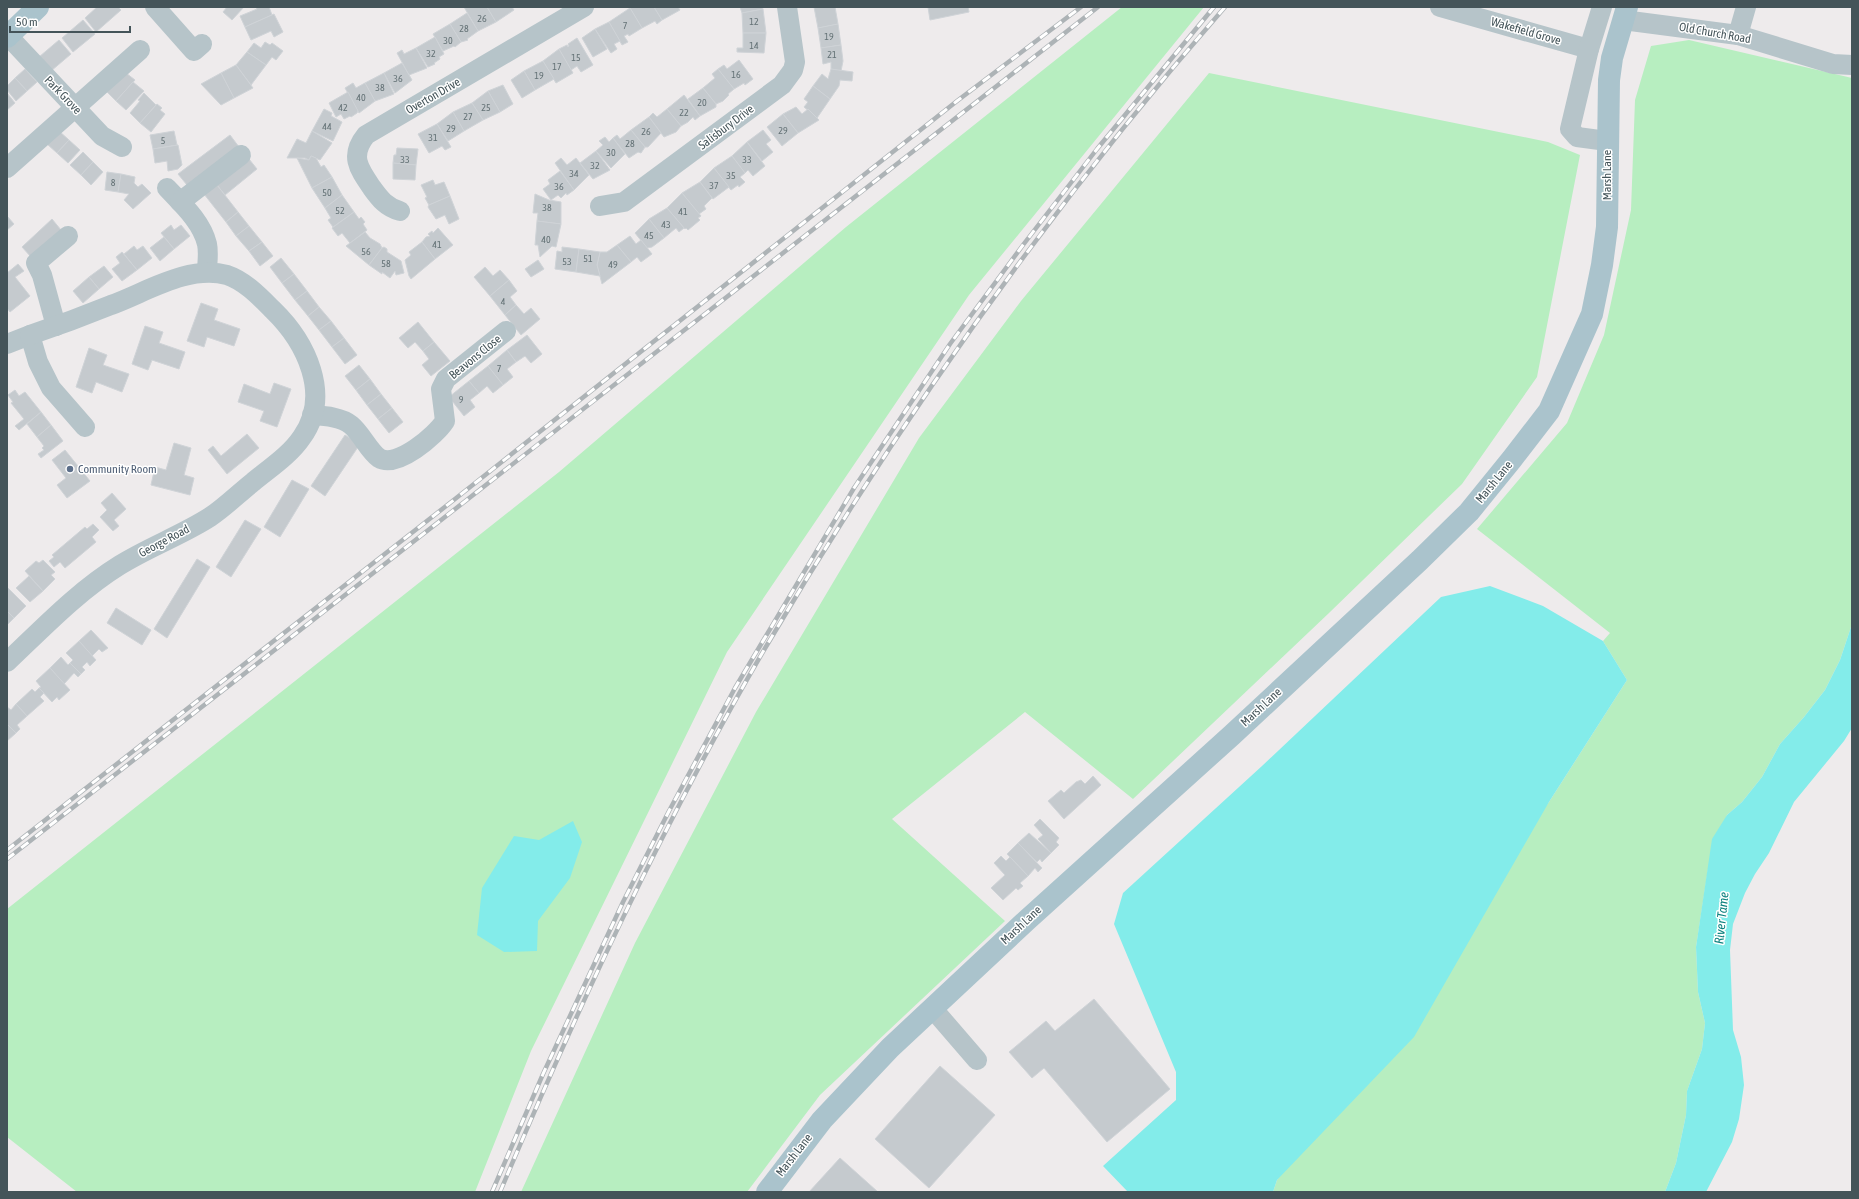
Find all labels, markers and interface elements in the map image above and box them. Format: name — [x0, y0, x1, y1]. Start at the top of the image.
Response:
scale bar — [10, 8, 130, 34]
house number: 26 — [477, 13, 487, 24]
street label: Wakefield Grove — [1489, 14, 1563, 48]
text: 50 m — [16, 15, 38, 29]
house number: 12 — [749, 16, 759, 27]
house number: 7 — [623, 20, 628, 31]
street label: Old Church Road — [1678, 20, 1752, 46]
house number: 28 — [459, 23, 469, 34]
house number: 19 — [824, 31, 834, 42]
house number: 30 — [443, 35, 453, 46]
house number: 14 — [749, 40, 759, 51]
house number: 32 — [426, 48, 436, 59]
house number: 21 — [827, 49, 837, 60]
house number: 15 — [571, 52, 581, 63]
house number: 17 — [552, 61, 562, 72]
house number: 16 — [731, 69, 741, 80]
house number: 19 — [534, 70, 544, 81]
street label: Park Grove — [42, 73, 84, 117]
house number: 36 — [393, 73, 403, 84]
street label: Overton Drive — [403, 75, 463, 117]
house number: 38 — [375, 82, 385, 93]
house number: 40 — [356, 92, 366, 103]
house number: 20 — [697, 97, 707, 108]
house number: 42 — [338, 102, 348, 113]
house number: 25 — [481, 102, 491, 113]
street label: Salisbury Drive — [696, 102, 756, 152]
house number: 22 — [679, 107, 689, 118]
house number: 27 — [463, 111, 473, 122]
house number: 44 — [322, 121, 332, 132]
house number: 29 — [446, 123, 456, 134]
house number: 29 — [778, 125, 788, 136]
house number: 26 — [641, 126, 651, 137]
house number: 31 — [428, 132, 438, 143]
house number: 5 — [161, 135, 166, 146]
house number: 28 — [625, 138, 635, 149]
house number: 30 — [606, 147, 616, 158]
street label: Marsh Lane — [1600, 150, 1614, 200]
house number: 33 — [400, 154, 410, 165]
house number: 33 — [742, 154, 752, 165]
house number: 32 — [590, 160, 600, 171]
house number: 34 — [569, 168, 579, 179]
house number: 35 — [726, 170, 736, 181]
house number: 8 — [111, 177, 116, 188]
house number: 37 — [709, 180, 719, 191]
house number: 36 — [554, 181, 564, 192]
house number: 50 — [322, 187, 332, 198]
house number: 38 — [542, 202, 552, 213]
house number: 52 — [335, 205, 345, 216]
house number: 41 — [678, 206, 688, 217]
house number: 43 — [661, 219, 671, 230]
house number: 45 — [644, 230, 654, 241]
house number: 40 — [541, 234, 551, 245]
house number: 41 — [432, 239, 442, 250]
house number: 56 — [361, 246, 371, 257]
house number: 51 — [583, 253, 593, 264]
house number: 53 — [562, 256, 572, 267]
house number: 58 — [381, 258, 391, 269]
house number: 49 — [608, 259, 618, 270]
house number: 4 — [501, 296, 506, 307]
street label: Beavons Close — [446, 332, 504, 382]
house number: 7 — [497, 363, 502, 374]
house number: 9 — [459, 394, 464, 405]
street label: Marsh Lane — [1473, 458, 1515, 506]
place label: Community Room — [78, 462, 157, 476]
marker: Community Room — [65, 464, 75, 474]
street label: George Road — [136, 522, 192, 560]
street label: Marsh Lane — [1238, 685, 1284, 729]
water label: River Tame — [1711, 891, 1732, 945]
street label: Marsh Lane — [998, 903, 1044, 947]
street label: Marsh Lane — [773, 1131, 815, 1179]

